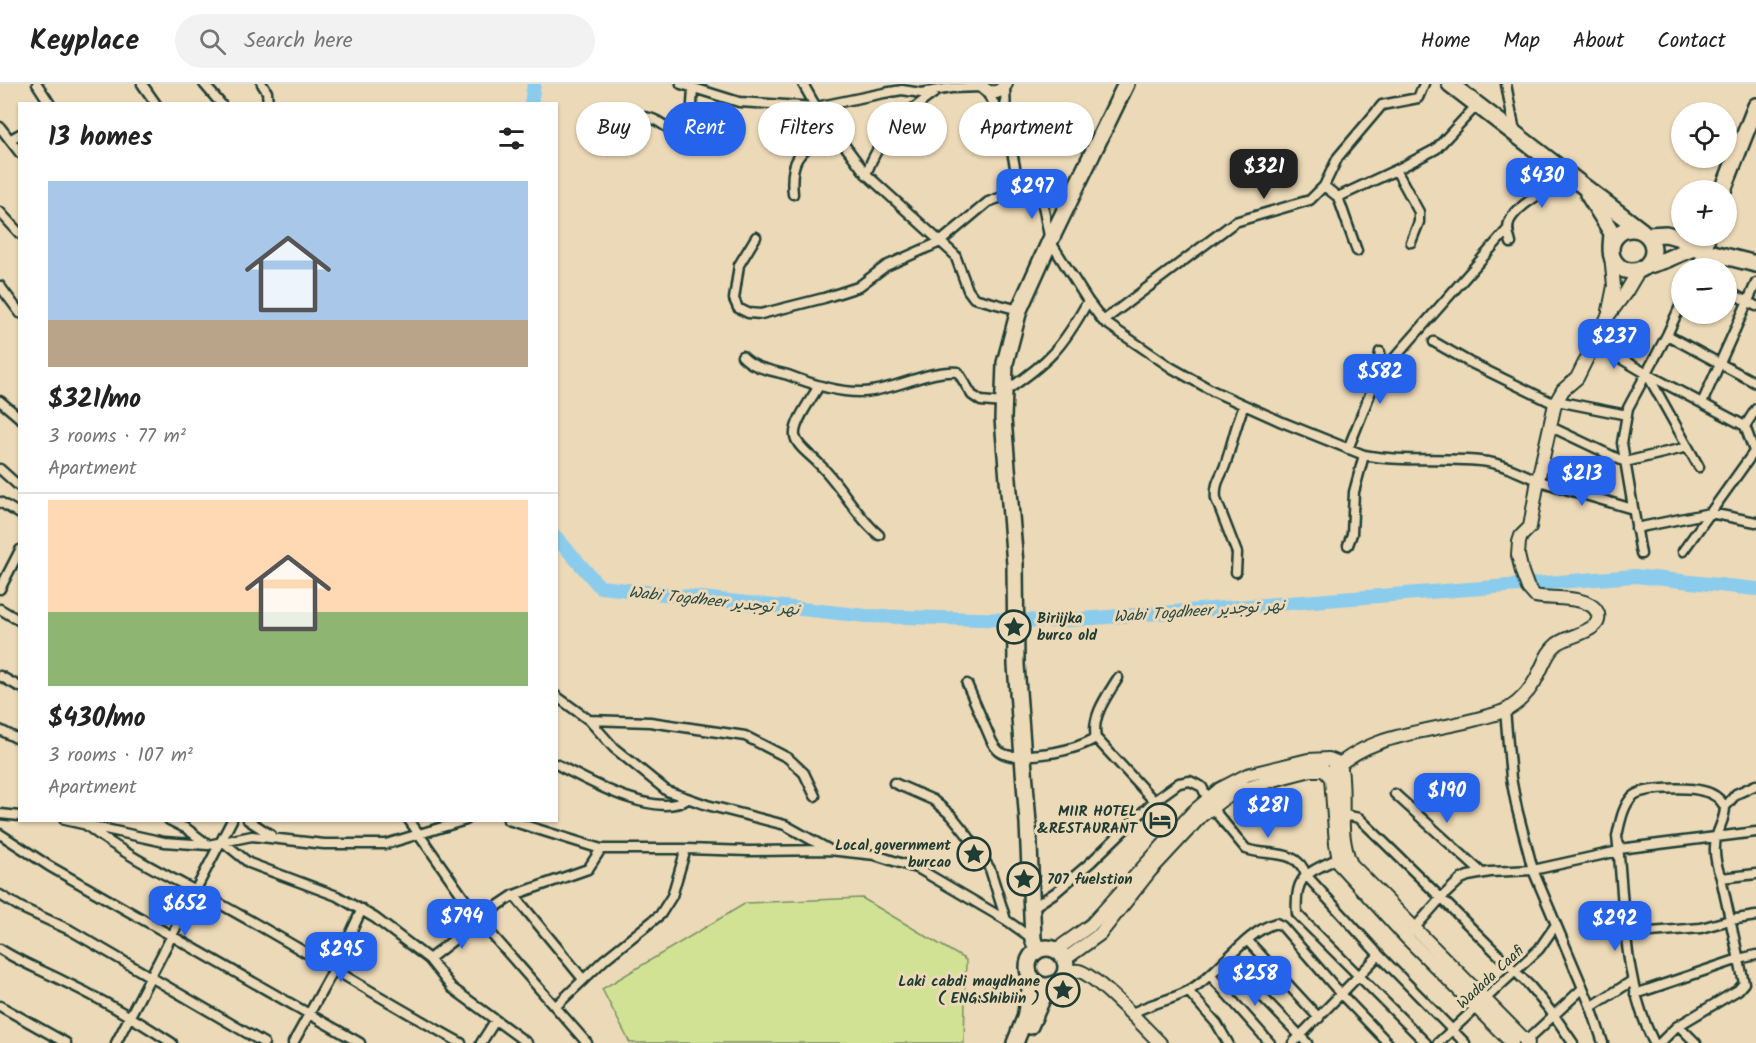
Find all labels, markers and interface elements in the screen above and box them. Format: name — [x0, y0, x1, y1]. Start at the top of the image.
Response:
search box — [175, 14, 595, 68]
text: Keyplace — [30, 19, 139, 64]
text: Search here — [244, 24, 353, 59]
icon: search — [196, 25, 229, 58]
text: Home — [1421, 25, 1470, 58]
text: Map — [1503, 25, 1540, 58]
text: About — [1573, 25, 1624, 58]
text: Contact — [1657, 25, 1726, 58]
chip: Buy — [576, 102, 651, 156]
chip: Rent — [663, 102, 746, 156]
chip: Filters — [758, 102, 855, 156]
chip: New — [867, 102, 947, 156]
chip: Apartment — [959, 102, 1094, 156]
map controls — [1671, 102, 1737, 324]
button: locate — [1671, 102, 1737, 168]
text: 13 homes — [48, 117, 153, 159]
icon: filters — [495, 122, 528, 155]
pin: $321 — [1228, 149, 1300, 200]
text: $321 — [1244, 152, 1284, 184]
pin: $430 — [1506, 158, 1578, 209]
text: $430 — [1520, 161, 1564, 193]
pin: $297 — [996, 169, 1068, 220]
text: $297 — [1010, 172, 1054, 204]
button: + — [1671, 180, 1737, 246]
icon: home — [234, 220, 342, 328]
button: − — [1671, 258, 1737, 324]
pin: $237 — [1578, 319, 1650, 370]
text: $237 — [1592, 322, 1636, 354]
pin: $582 — [1344, 354, 1416, 405]
text: $582 — [1357, 357, 1403, 389]
text: $321/mo — [48, 379, 141, 421]
text: 3 rooms · 77 m² — [48, 421, 186, 453]
text: Apartment — [48, 453, 137, 485]
pin: $213 — [1546, 456, 1618, 507]
text: $213 — [1562, 459, 1602, 491]
icon: home — [234, 539, 342, 647]
water label: Wabi Togdheer نهر توجدير — [627, 580, 803, 623]
water label: Wabi Togdheer نهر توجدير — [1113, 593, 1288, 630]
place label: Biriijka burco old — [1037, 607, 1098, 648]
place icon: Biriijka burco old — [996, 609, 1032, 645]
text: $430/mo — [48, 698, 146, 740]
text: 3 rooms · 107 m² — [48, 740, 193, 772]
text: Apartment — [48, 772, 137, 804]
pin: $190 — [1411, 773, 1483, 824]
text: $190 — [1428, 776, 1466, 808]
pin: $281 — [1232, 788, 1304, 839]
text: $281 — [1247, 791, 1289, 823]
place label: MIIR HOTEL &RESTAURANT — [1037, 800, 1139, 841]
hotel icon: MIIR HOTEL &RESTAURANT — [1142, 802, 1178, 838]
place label: Local government burcao — [835, 834, 951, 875]
place icon: Local government burcao — [956, 836, 992, 872]
place icon: 707 fuelstion — [1006, 861, 1042, 897]
place label: 707 fuelstion — [1047, 868, 1133, 892]
pin: $652 — [149, 886, 221, 937]
text: $652 — [163, 889, 207, 921]
pin: $794 — [426, 899, 498, 950]
pin: $292 — [1579, 901, 1651, 952]
text: $794 — [441, 902, 483, 934]
text: $292 — [1592, 904, 1638, 936]
pin: $295 — [305, 932, 377, 983]
text: $295 — [319, 935, 363, 967]
street label: Wadada Caafi — [1451, 940, 1530, 1015]
pin: $258 — [1219, 956, 1291, 1007]
text: $258 — [1232, 959, 1278, 991]
place label: Laki cabdi maydhane ( ENG:Shibiin ) — [898, 970, 1041, 1011]
place icon: Laki cabdi maydhane ( ENG:Shibiin ) — [1045, 972, 1081, 1008]

